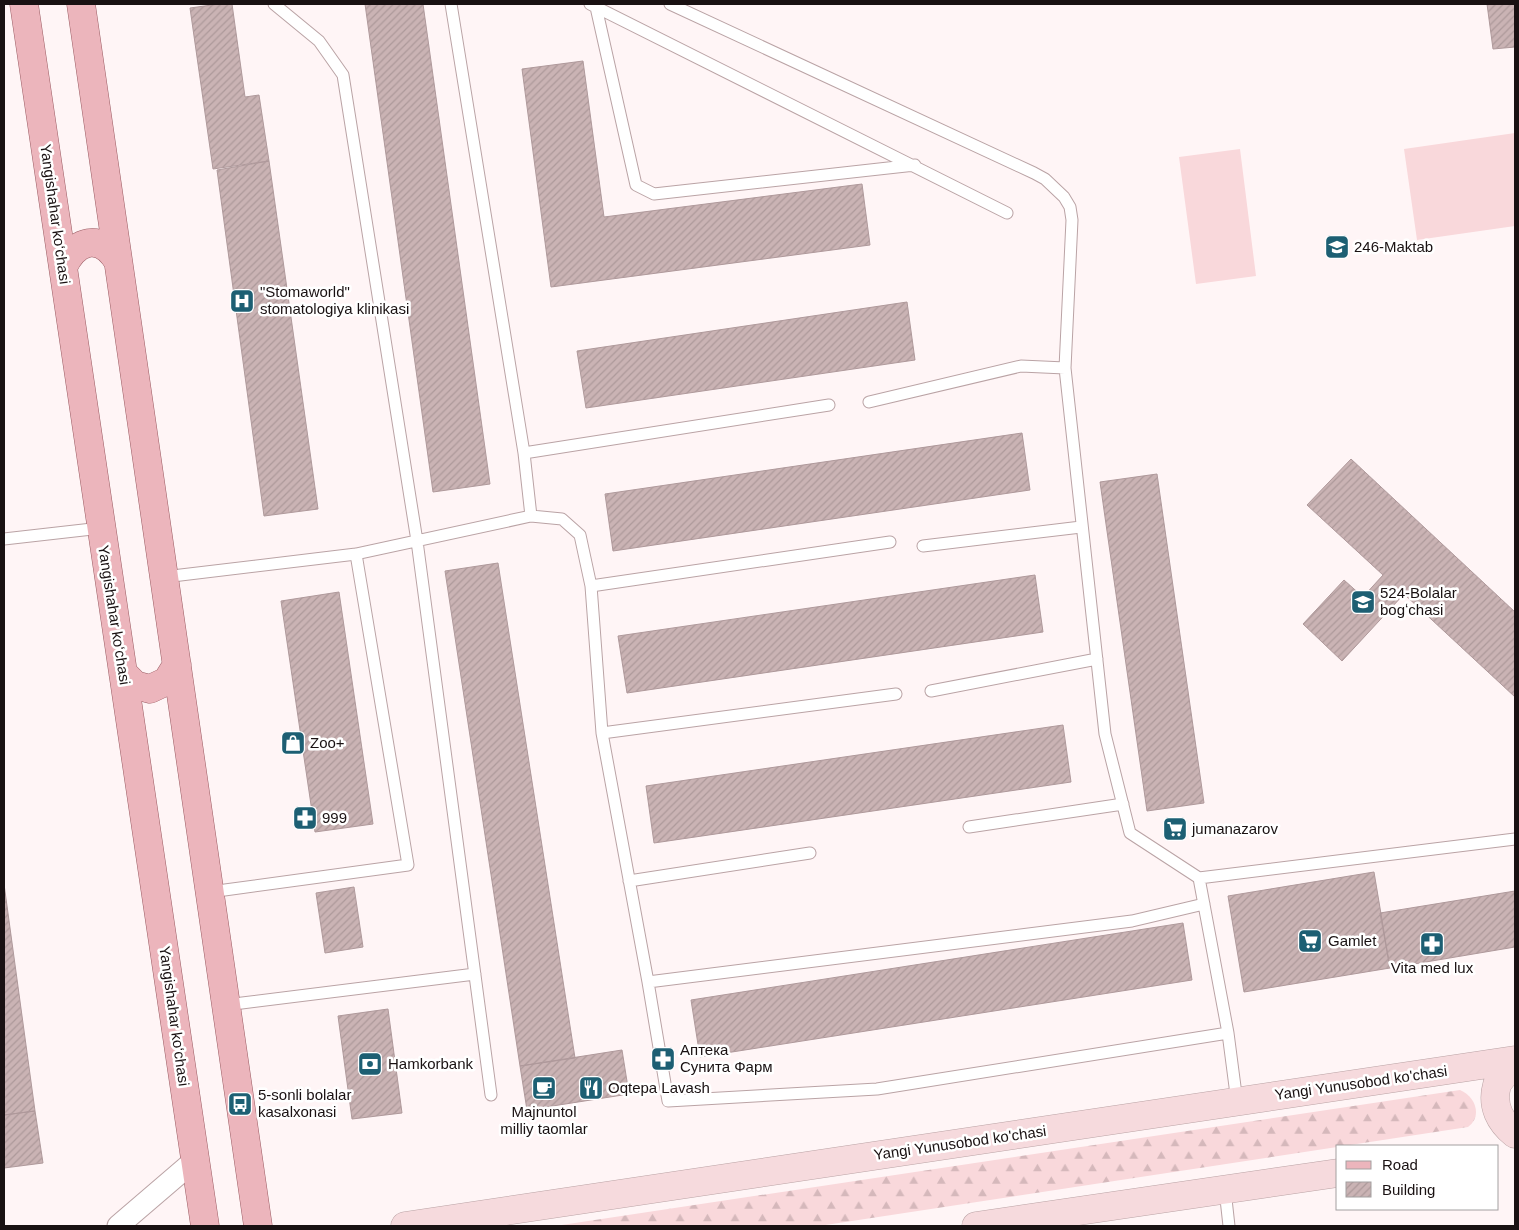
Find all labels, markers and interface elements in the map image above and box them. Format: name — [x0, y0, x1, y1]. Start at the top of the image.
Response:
street label: Yangishahar ko‘chasi — [37, 143, 74, 285]
school or university icon: 246-Maktab — [1324, 234, 1350, 260]
place label: 246-Maktab — [1354, 238, 1433, 255]
place label: "Stomaworld" stomatologiya klinikasi — [260, 283, 409, 317]
hospital icon: "Stomaworld" stomatologiya klinikasi — [229, 288, 255, 314]
street label: Yangishahar ko‘chasi — [95, 544, 134, 686]
place label: 524-Bolalar bogʻchasi — [1380, 584, 1457, 618]
school or university icon: 524-Bolalar bogʻchasi — [1350, 589, 1376, 615]
shop icon: Zoo+ — [280, 730, 306, 756]
place label: Zoo+ — [310, 734, 345, 751]
pharmacy icon: 999 — [292, 805, 318, 831]
place label: 999 — [322, 809, 347, 826]
supermarket icon: jumanazarov — [1162, 816, 1188, 842]
place label: jumanazarov — [1191, 820, 1278, 837]
supermarket icon: Gamlet — [1297, 928, 1323, 954]
pharmacy icon: Vita med lux — [1419, 931, 1445, 957]
place label: Gamlet — [1328, 932, 1377, 949]
street label: Yangishahar ko‘chasi — [156, 945, 193, 1087]
place label: Vita med lux — [1391, 959, 1474, 976]
place label: Аптека Сунита Фарм — [680, 1041, 773, 1075]
pharmacy icon: Аптека Сунита Фарм — [650, 1046, 676, 1072]
bank icon: Hamkorbank — [357, 1051, 383, 1077]
place label: Hamkorbank — [388, 1055, 474, 1072]
street label: Yangi Yunusobod ko'chasi — [1274, 1062, 1448, 1103]
cafe icon: Majnuntol milliy taomlar — [531, 1075, 557, 1101]
restaurant icon: Oqtepa Lavash — [578, 1075, 604, 1101]
place label: Oqtepa Lavash — [608, 1079, 710, 1096]
place label: 5-sonli bolalar kasalxonasi — [258, 1086, 351, 1120]
bus stop icon: 5-sonli bolalar kasalxonasi — [227, 1091, 253, 1117]
place label: Majnuntol milliy taomlar — [500, 1103, 588, 1137]
street label: Yangi Yunusobod ko'chasi — [873, 1122, 1047, 1163]
legend — [1336, 1145, 1499, 1210]
text: Road — [1382, 1156, 1418, 1173]
text: Building — [1382, 1181, 1435, 1198]

